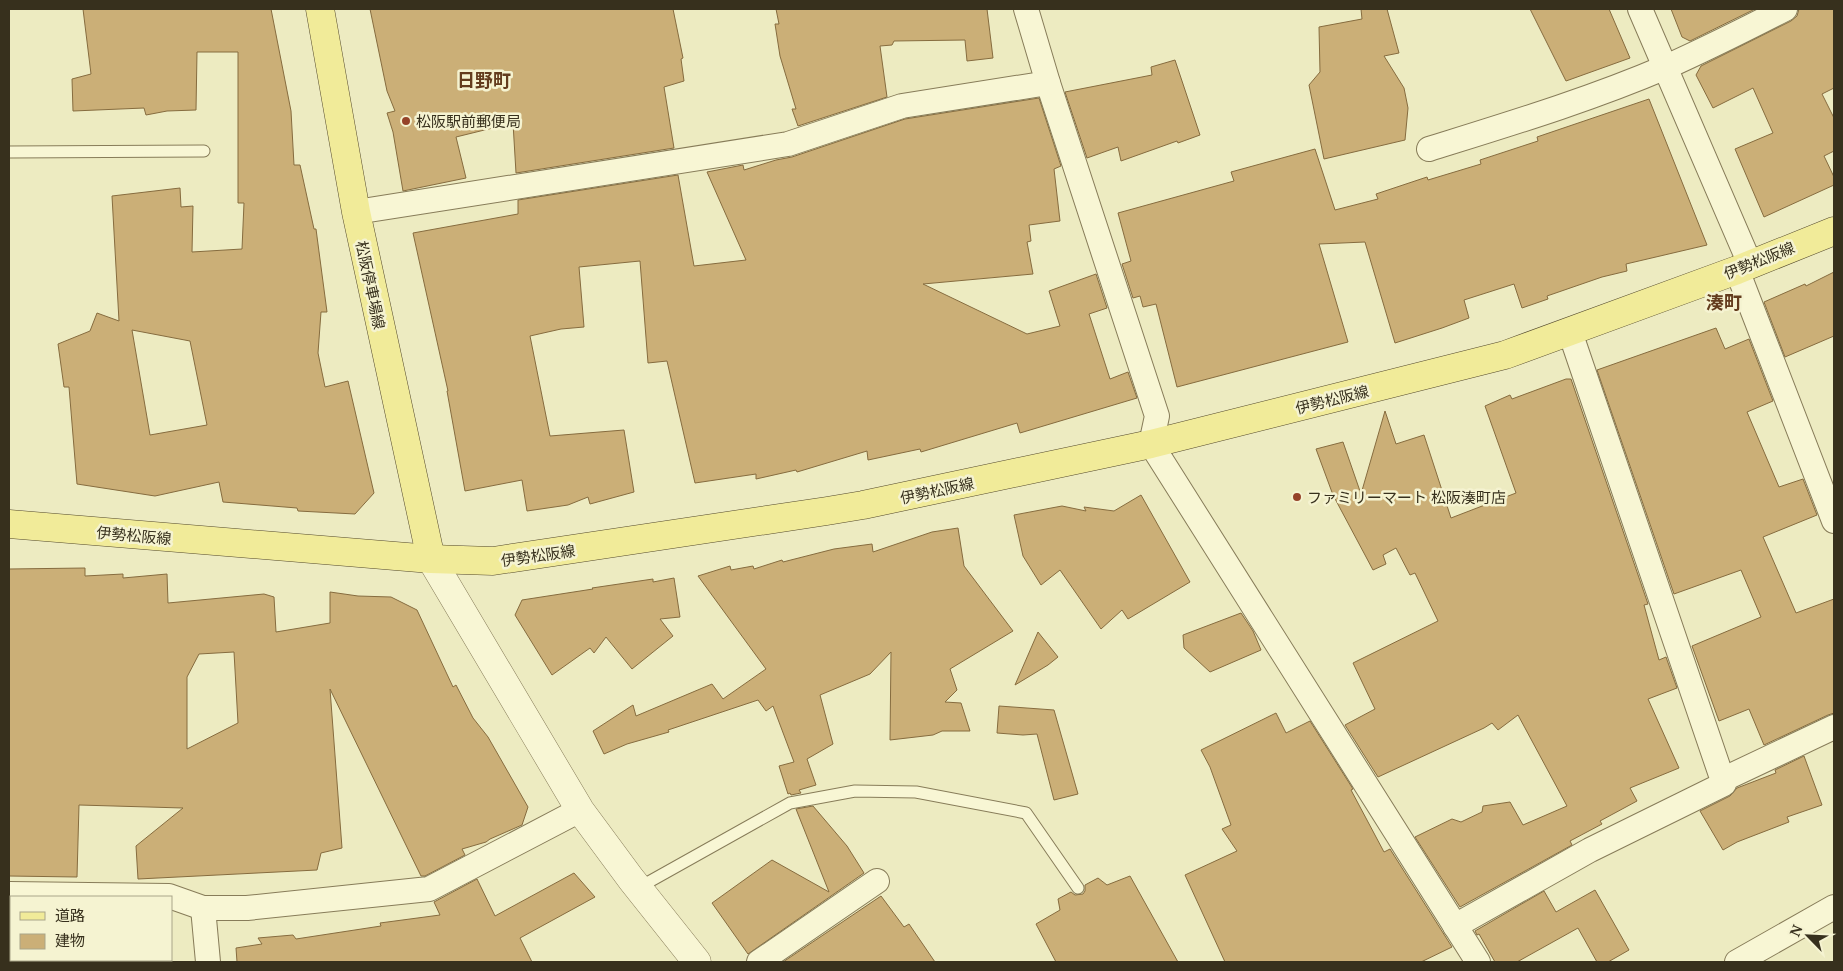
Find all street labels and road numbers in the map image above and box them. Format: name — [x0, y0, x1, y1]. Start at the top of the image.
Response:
street label: 伊勢松阪線 — [1720, 237, 1798, 283]
street label: 松阪停車場線 — [352, 239, 390, 331]
street label: 伊勢松阪線 — [1293, 380, 1371, 418]
street label: 伊勢松阪線 — [898, 472, 976, 508]
street label: 伊勢松阪線 — [96, 522, 172, 548]
street label: 伊勢松阪線 — [499, 540, 577, 570]

